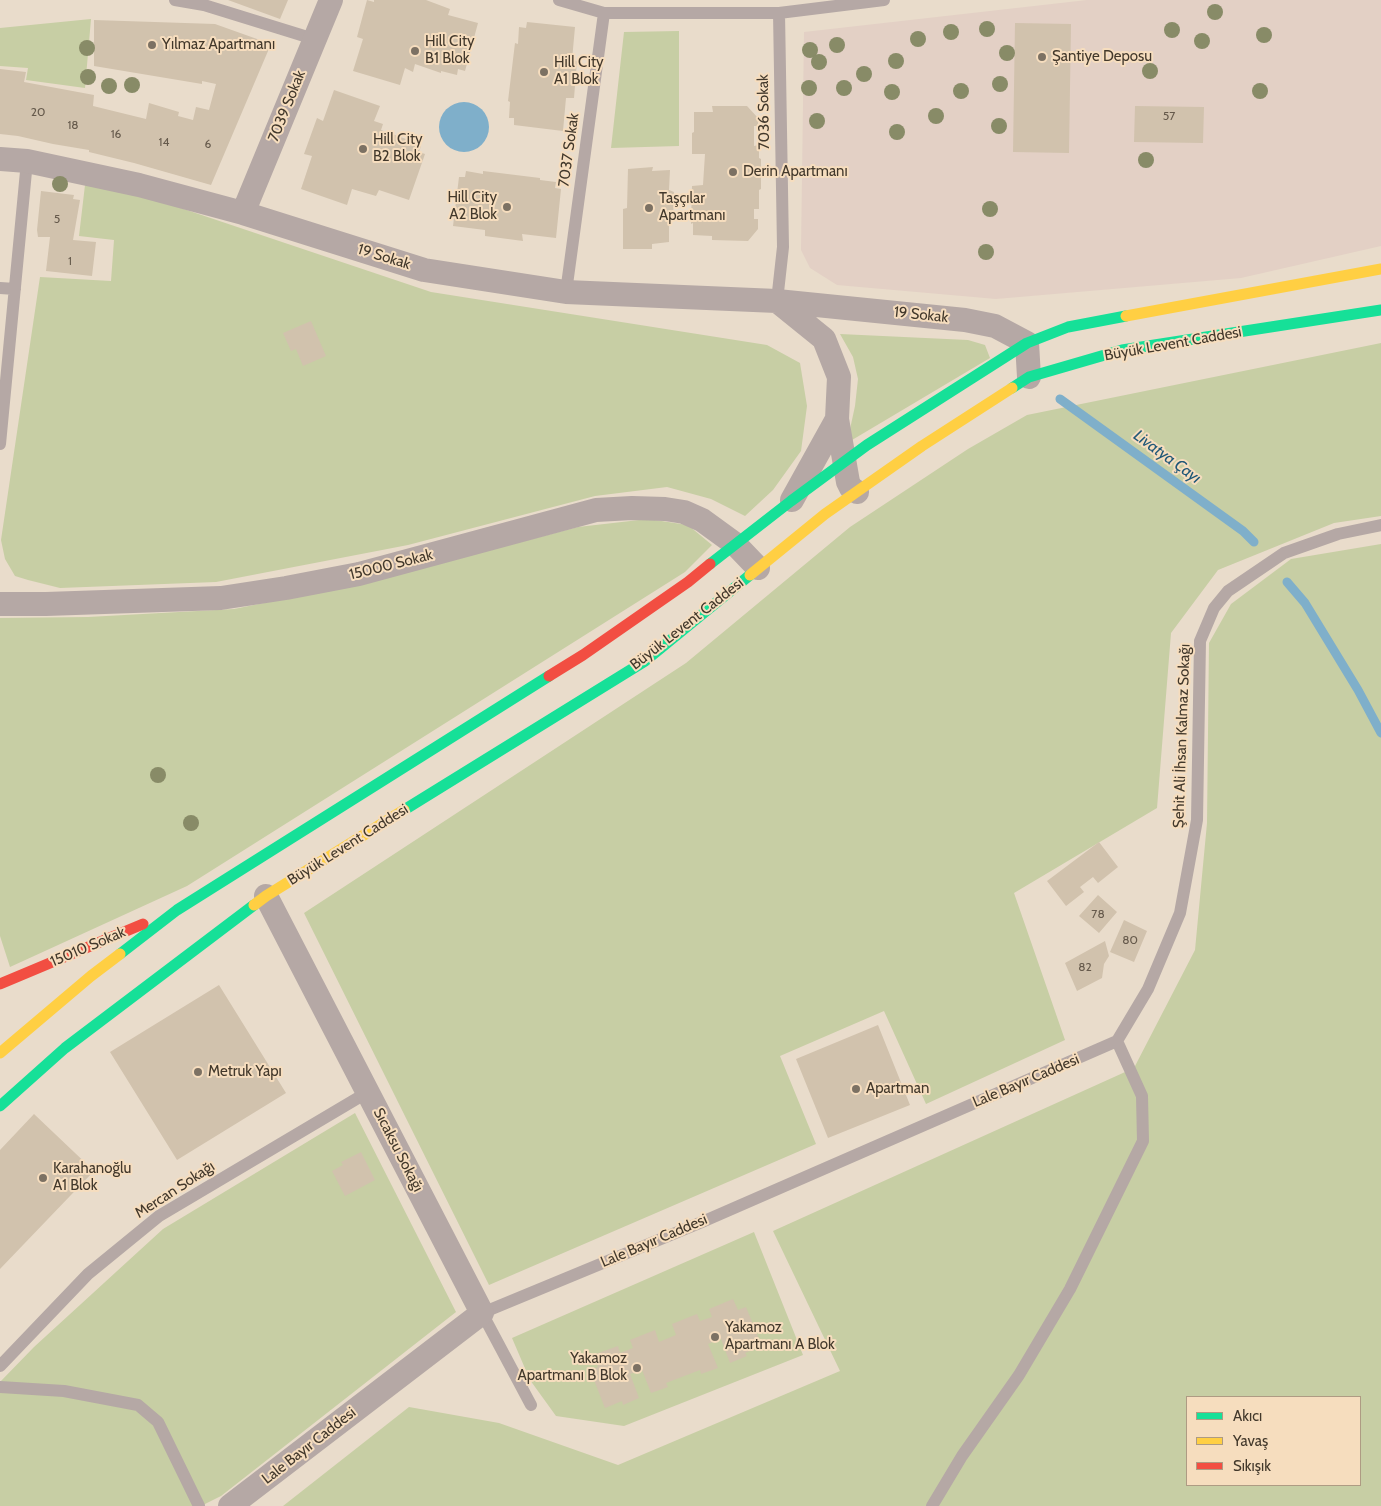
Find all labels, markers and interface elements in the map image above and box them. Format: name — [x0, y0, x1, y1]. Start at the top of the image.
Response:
place label: Hill City B1 Blok — [425, 33, 475, 68]
place label: Yılmaz Apartmanı — [162, 36, 275, 54]
marker: Yılmaz Apartmanı — [146, 39, 158, 51]
marker: Hill City B1 Blok — [409, 45, 421, 57]
place label: Şantiye Deposu — [1052, 48, 1152, 66]
marker: Şantiye Deposu — [1036, 51, 1048, 63]
place label: Hill City A1 Blok — [554, 54, 604, 89]
marker: Hill City A1 Blok — [538, 66, 550, 78]
street label: 7039 Sokak — [265, 68, 309, 144]
street label: 7036 Sokak — [754, 74, 774, 150]
house number: 20 — [31, 105, 45, 119]
house number: 57 — [1163, 109, 1175, 123]
street label: 7037 Sokak — [555, 112, 583, 188]
house number: 18 — [67, 118, 79, 132]
house number: 16 — [111, 127, 121, 141]
place label: Hill City B2 Blok — [373, 131, 423, 166]
house number: 14 — [159, 135, 169, 149]
house number: 6 — [205, 137, 211, 151]
marker: Hill City B2 Blok — [357, 143, 369, 155]
place label: Derin Apartmanı — [743, 163, 848, 181]
marker: Derin Apartmanı — [727, 166, 739, 178]
place label: Hill City A2 Blok — [447, 189, 497, 224]
place label: Taşçılar Apartmanı — [659, 190, 726, 225]
marker: Hill City A2 Blok — [501, 201, 513, 213]
marker: Taşçılar Apartmanı — [643, 202, 655, 214]
house number: 5 — [54, 212, 60, 226]
street label: 19 Sokak — [355, 240, 413, 274]
house number: 1 — [68, 254, 72, 268]
street label: 19 Sokak — [893, 303, 949, 327]
street label: Büyük Levent Caddesi — [1103, 323, 1243, 365]
water label: Livatya Çayı — [1130, 426, 1204, 488]
street label: 15000 Sokak — [347, 546, 435, 584]
street label: Büyük Levent Caddesi — [627, 574, 747, 674]
street label: Şehit Ali İhsan Kalmaz Sokağı — [1170, 644, 1194, 828]
street label: Büyük Levent Caddesi — [284, 801, 412, 889]
house number: 78 — [1091, 907, 1105, 921]
street label: 15010 Sokak — [48, 923, 128, 971]
house number: 80 — [1122, 933, 1138, 947]
house number: 82 — [1078, 960, 1092, 974]
street label: Lale Bayır Caddesi — [970, 1050, 1082, 1112]
place label: Metruk Yapı — [208, 1063, 282, 1081]
marker: Metruk Yapı — [192, 1066, 204, 1078]
place label: Apartman — [866, 1080, 929, 1098]
marker: Apartman — [850, 1083, 862, 1095]
street label: Sıcaksu Sokağı — [369, 1105, 427, 1195]
street label: Mercan Sokağı — [132, 1158, 218, 1222]
place label: Karahanoğlu A1 Blok — [53, 1160, 131, 1195]
marker: Karahanoğlu A1 Blok — [37, 1172, 49, 1184]
street label: Lale Bayır Caddesi — [598, 1210, 710, 1272]
place label: Yakamoz Apartmanı A Blok — [725, 1319, 835, 1354]
marker: Yakamoz Apartmanı A Blok — [709, 1331, 721, 1343]
place label: Yakamoz Apartmanı B Blok — [517, 1350, 627, 1385]
marker: Yakamoz Apartmanı B Blok — [631, 1362, 643, 1374]
legend — [1186, 1396, 1361, 1486]
street label: Lale Bayır Caddesi — [258, 1404, 360, 1488]
text: Akıcı — [1233, 1407, 1262, 1425]
text: Yavaş — [1233, 1432, 1268, 1450]
text: Sıkışık — [1233, 1457, 1271, 1475]

